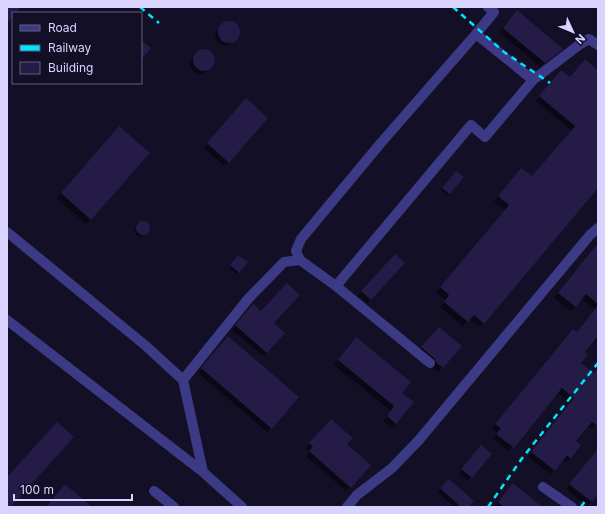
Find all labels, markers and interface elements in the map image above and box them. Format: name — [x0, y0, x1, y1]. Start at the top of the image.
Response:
legend — [12, 12, 142, 84]
north arrow — [553, 12, 593, 52]
text: Road — [48, 20, 77, 35]
text: N — [572, 31, 588, 47]
text: Railway — [48, 40, 92, 55]
text: Building — [48, 60, 93, 75]
scale bar — [14, 476, 132, 502]
text: 100 m — [20, 482, 54, 497]

